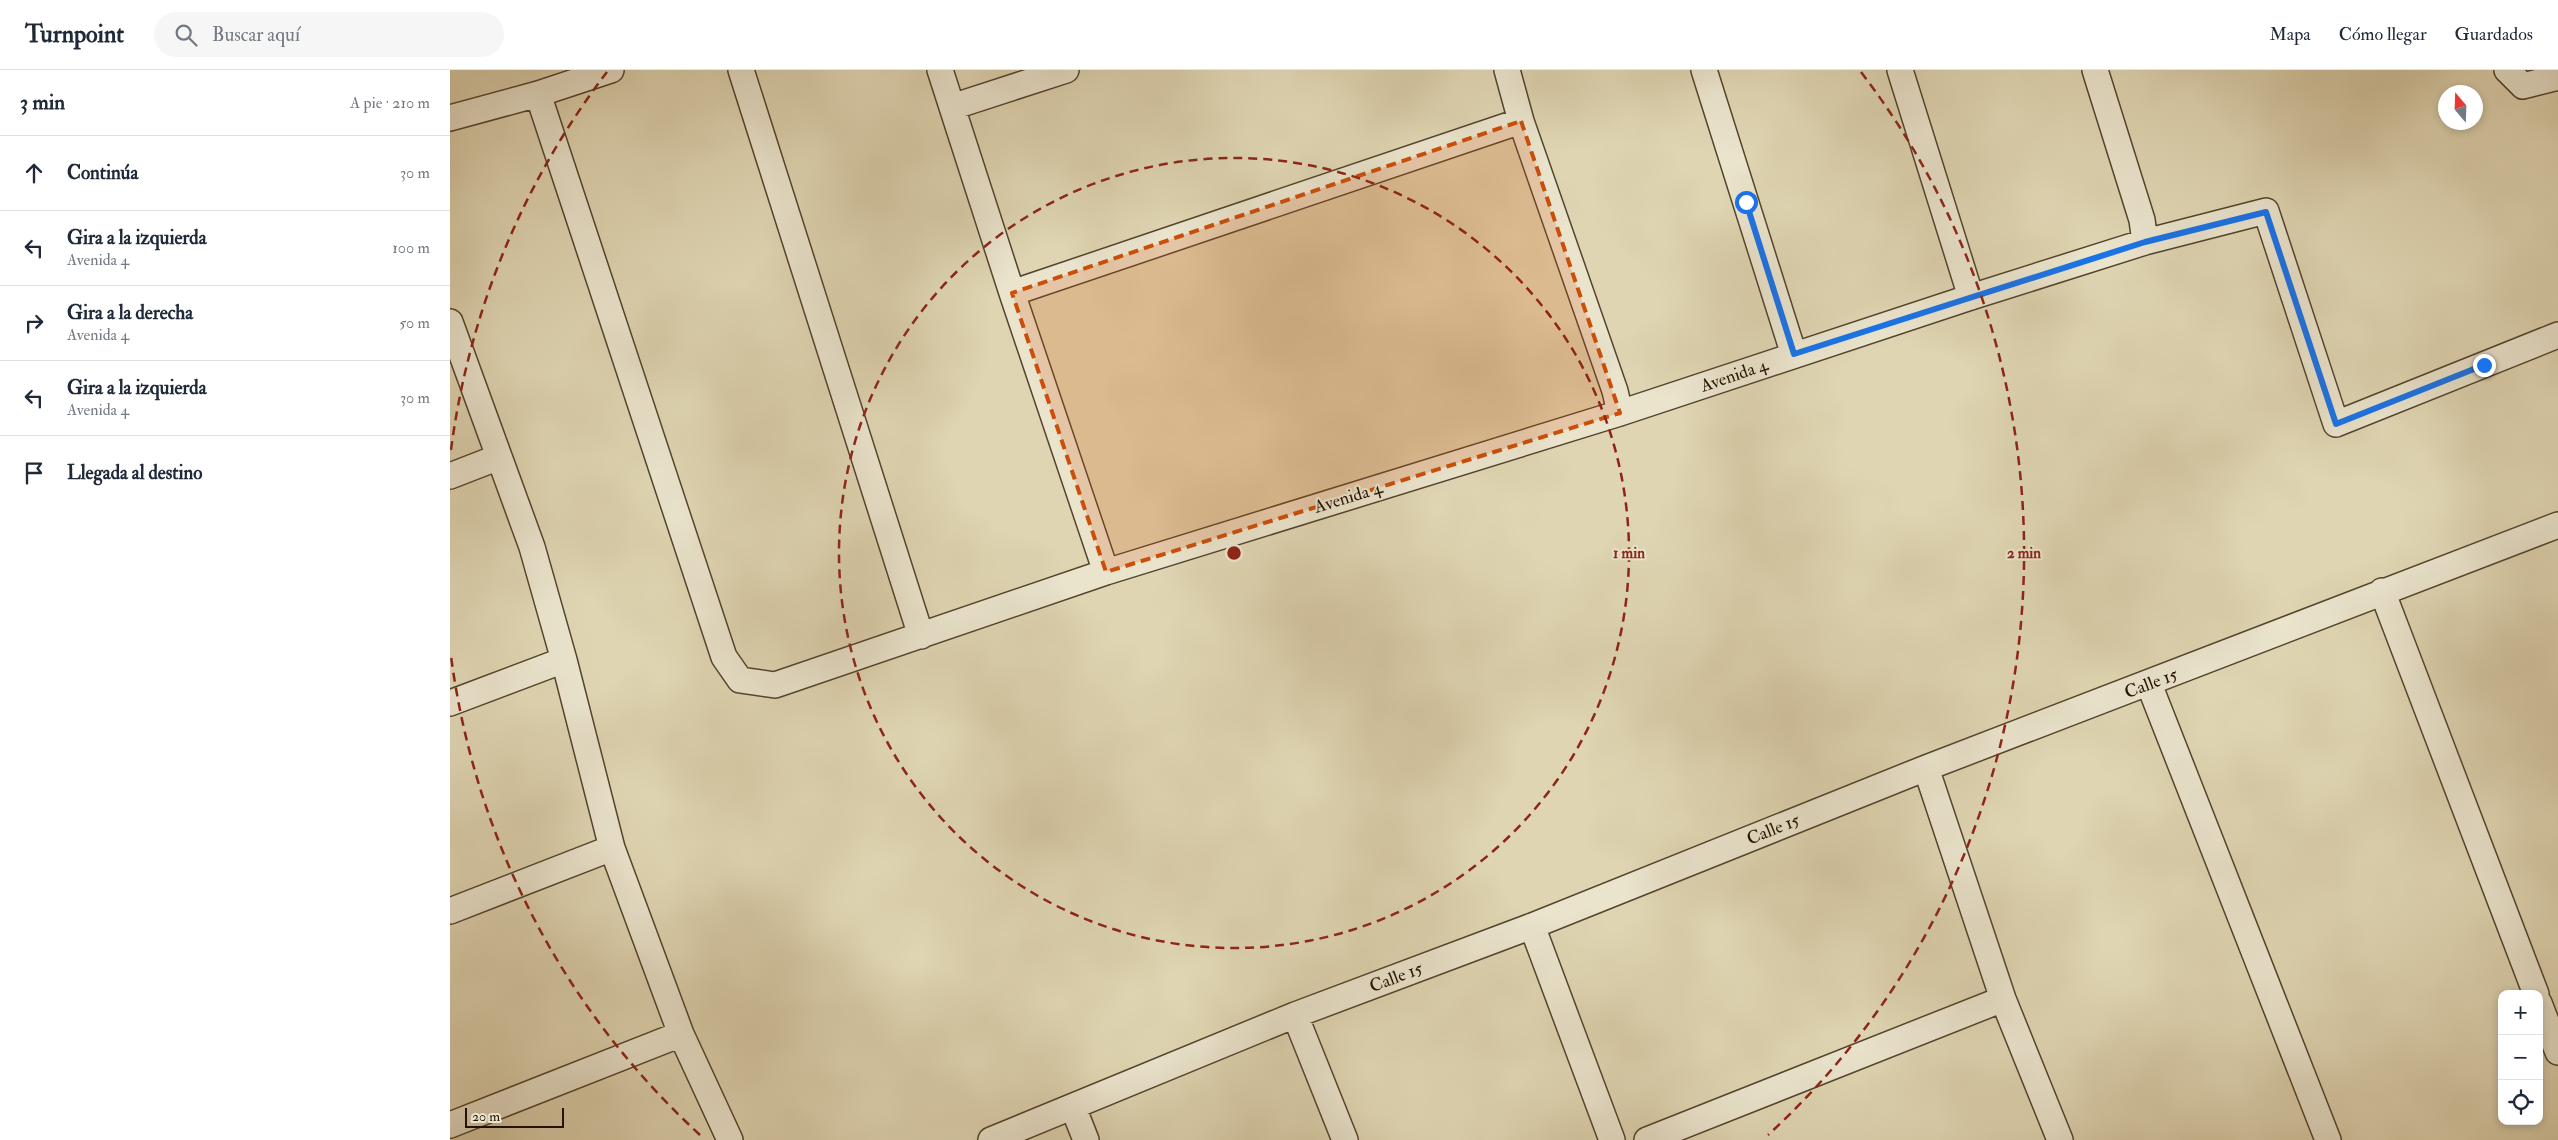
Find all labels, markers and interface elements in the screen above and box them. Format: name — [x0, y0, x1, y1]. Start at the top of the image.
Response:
search box — [154, 12, 504, 57]
text: Turnpoint — [25, 19, 124, 50]
icon: search — [172, 21, 200, 49]
text: Buscar aquí — [212, 23, 300, 47]
text: Mapa — [2270, 23, 2311, 46]
text: Cómo llegar — [2339, 23, 2427, 46]
text: Guardados — [2455, 23, 2533, 46]
north arrow — [2438, 85, 2483, 130]
text: 3 min — [20, 89, 65, 116]
text: A pie · 210 m — [350, 93, 430, 113]
icon: ahead — [20, 159, 48, 187]
text: Continúa — [67, 161, 138, 185]
text: 30 m — [400, 163, 430, 183]
route start — [1735, 191, 1758, 214]
text: Gira a la izquierda — [67, 226, 206, 250]
icon: left — [20, 234, 48, 262]
text: 100 m — [392, 238, 430, 258]
text: Avenida 4 — [67, 250, 129, 270]
text: Gira a la derecha — [67, 301, 193, 325]
icon: right — [20, 309, 48, 337]
text: 50 m — [399, 313, 430, 333]
text: Avenida 4 — [67, 325, 129, 345]
street label: Avenida 4 — [1696, 353, 1772, 398]
route end — [2473, 354, 2496, 377]
text: Gira a la izquierda — [67, 376, 206, 400]
icon: left — [20, 384, 48, 412]
text: 30 m — [400, 388, 430, 408]
text: Avenida 4 — [67, 400, 129, 420]
icon: arrive — [20, 459, 48, 487]
text: Llegada al destino — [67, 461, 202, 485]
street label: Avenida 4 — [1310, 476, 1386, 519]
centre of rings — [1225, 544, 1243, 562]
text: 1 min — [1613, 544, 1645, 563]
text: 2 min — [2007, 544, 2041, 563]
street label: Calle 15 — [2121, 663, 2181, 704]
street label: Calle 15 — [1743, 808, 1803, 850]
street label: Calle 15 — [1366, 957, 1426, 998]
map controls — [2498, 990, 2543, 1125]
button: + — [2498, 990, 2543, 1035]
button: − — [2498, 1035, 2543, 1080]
button: locate — [2498, 1080, 2543, 1125]
scale bar — [465, 1105, 564, 1128]
text: 20 m — [472, 1108, 500, 1125]

